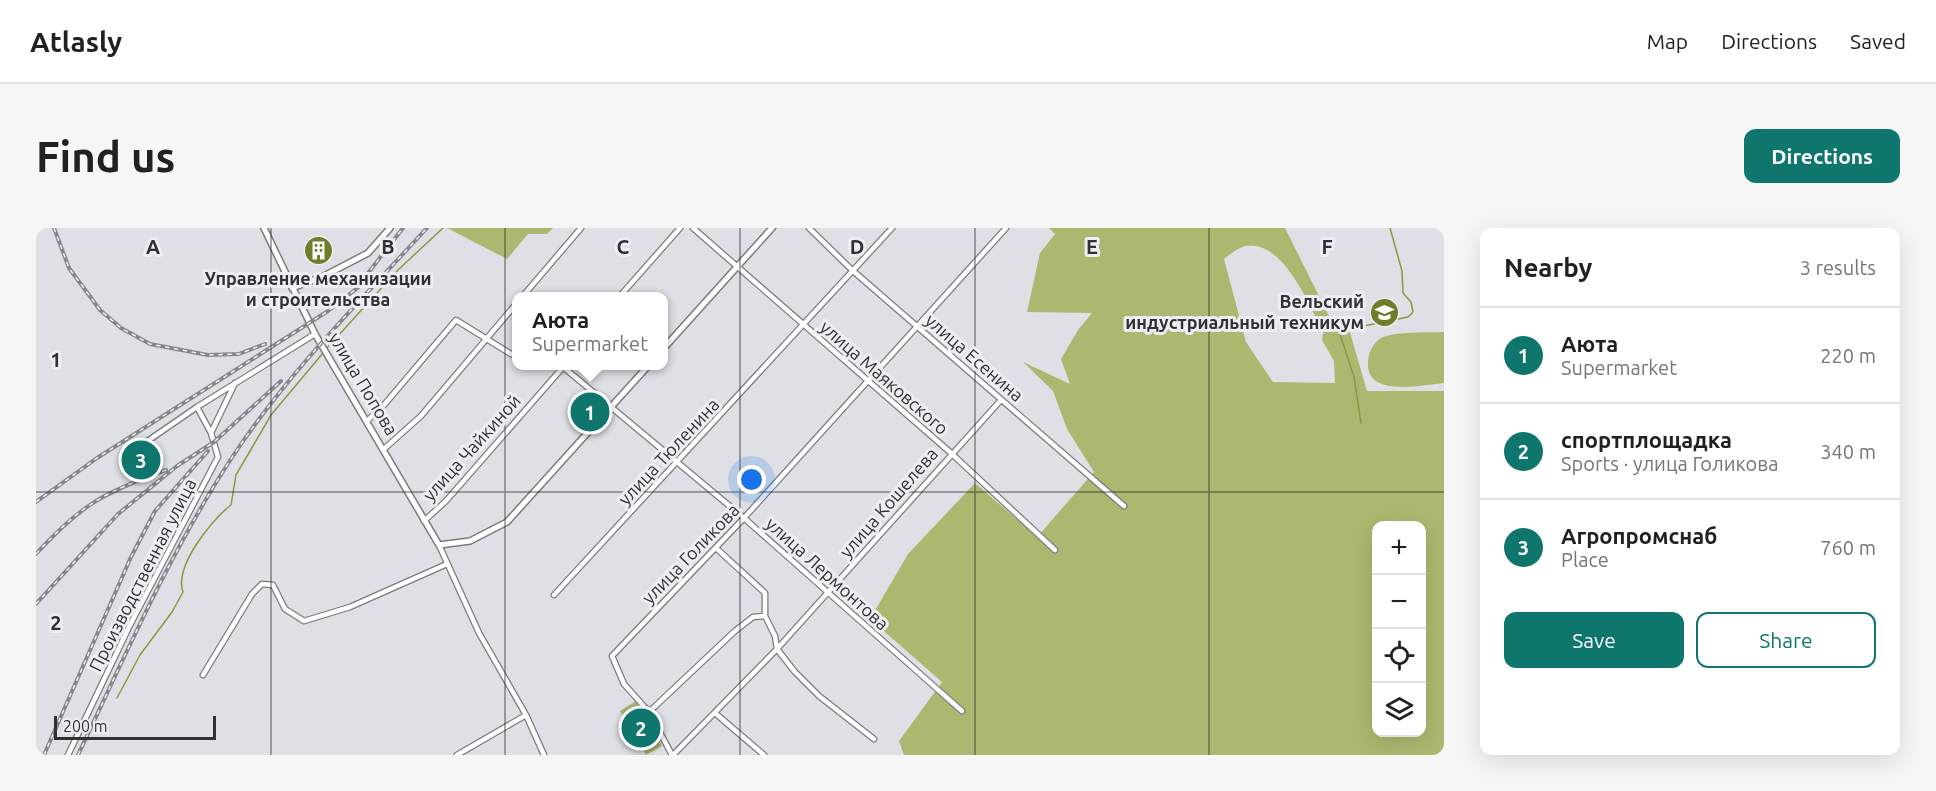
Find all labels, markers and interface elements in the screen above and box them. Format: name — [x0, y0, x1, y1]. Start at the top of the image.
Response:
text: Atlasly — [30, 26, 122, 57]
text: Map — [1647, 29, 1688, 53]
text: Directions — [1721, 29, 1817, 53]
text: Saved — [1850, 29, 1906, 53]
button: Directions — [1744, 129, 1900, 183]
text: Find us — [36, 133, 175, 180]
building icon: Управление механизации и строительства — [302, 234, 334, 266]
text: A — [146, 235, 160, 258]
text: B — [381, 235, 395, 258]
text: C — [617, 235, 630, 258]
text: D — [850, 235, 864, 258]
text: E — [1086, 235, 1098, 258]
text: F — [1321, 235, 1333, 258]
text: Nearby — [1504, 253, 1592, 282]
text: 3 results — [1800, 256, 1876, 279]
place label: Управление механизации и строительства — [204, 268, 432, 309]
place label: Вельский индустриальный техникум — [1125, 291, 1364, 332]
popup — [512, 292, 668, 370]
school or university icon: Вельский индустриальный техникум — [1369, 296, 1401, 328]
text: Аюта — [532, 307, 589, 332]
street label: улица Есенина — [922, 309, 1028, 405]
street label: улица Маяковского — [817, 316, 953, 438]
street label: улица Попова — [325, 328, 402, 439]
text: Аюта — [1561, 331, 1618, 356]
text: Supermarket — [532, 332, 648, 355]
text: 1 — [1518, 344, 1529, 367]
text: 220 m — [1820, 344, 1876, 367]
text: 1 — [50, 348, 62, 371]
text: Supermarket — [1561, 356, 1677, 379]
street label: улица Чайкиной — [418, 390, 524, 505]
pin: 1 — [570, 390, 610, 435]
street label: улица Тюленина — [614, 394, 723, 509]
text: спортплощадка — [1561, 427, 1732, 452]
pin: 3 — [122, 438, 160, 482]
text: 2 — [1518, 440, 1529, 463]
text: 340 m — [1820, 440, 1876, 463]
street label: улица Кошелева — [835, 443, 941, 561]
text: Sports · улица Голикова — [1561, 452, 1779, 475]
your location — [737, 465, 766, 494]
street label: Производственная улица — [85, 475, 200, 674]
street label: улица Голикова — [638, 499, 743, 607]
street label: улица Лермонтова — [762, 513, 893, 634]
map controls — [1372, 521, 1426, 737]
button: + — [1372, 521, 1426, 575]
text: Агропромснаб — [1561, 523, 1717, 548]
text: 3 — [1518, 536, 1529, 559]
text: 760 m — [1820, 536, 1876, 559]
text: Place — [1561, 548, 1609, 571]
button: − — [1372, 575, 1426, 629]
text: 2 — [50, 611, 62, 634]
button: Save — [1504, 612, 1684, 668]
button: Share — [1696, 612, 1876, 668]
button: locate — [1372, 629, 1426, 683]
button: layers — [1372, 683, 1426, 737]
pin: 2 — [622, 706, 660, 750]
scale bar — [54, 713, 216, 741]
text: 200 m — [63, 717, 108, 735]

